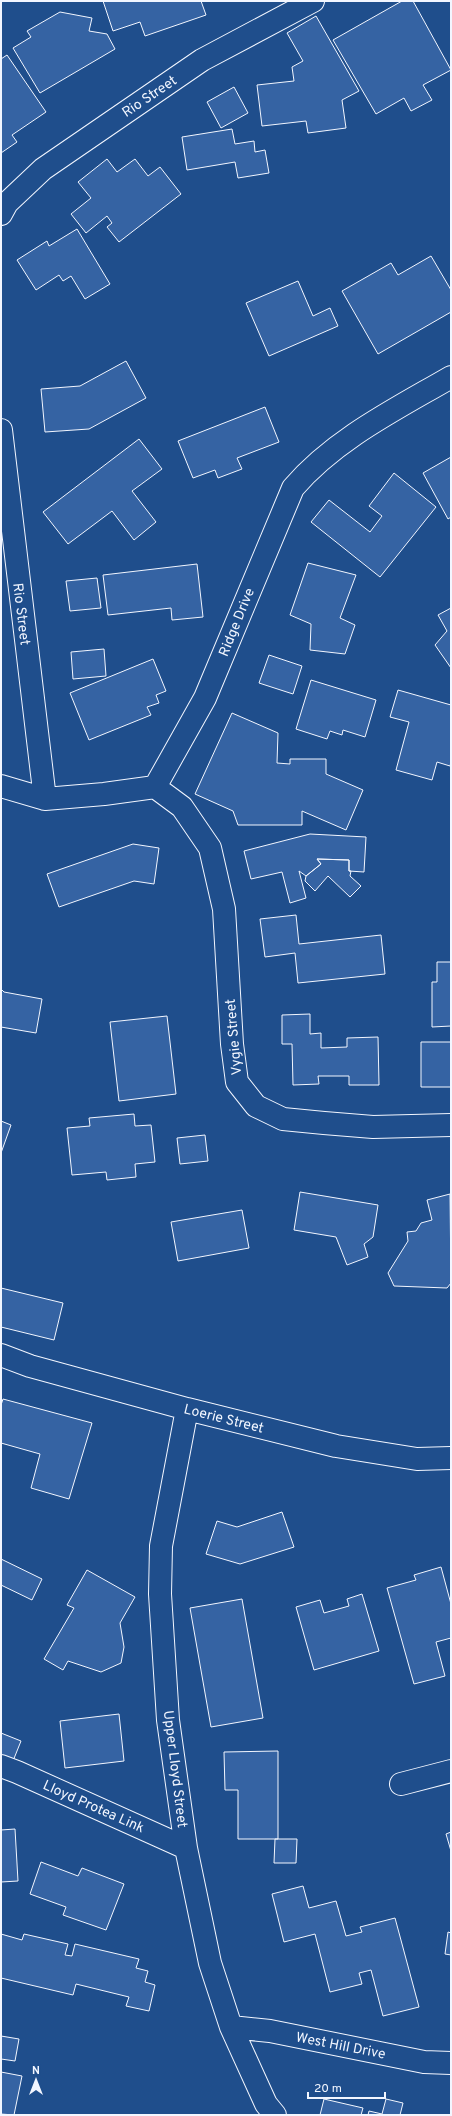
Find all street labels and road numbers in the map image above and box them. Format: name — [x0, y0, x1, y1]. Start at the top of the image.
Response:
street label: Rio Street — [119, 73, 181, 122]
street label: Rio Street — [8, 582, 33, 646]
street label: Ridge Drive — [216, 586, 259, 659]
street label: Vygie Street — [223, 998, 246, 1076]
street label: Loerie Street — [182, 1401, 265, 1438]
street label: Upper Lloyd Street — [159, 1709, 190, 1829]
street label: Lloyd Protea Link — [40, 1777, 147, 1837]
street label: West Hill Drive — [294, 2029, 387, 2064]

